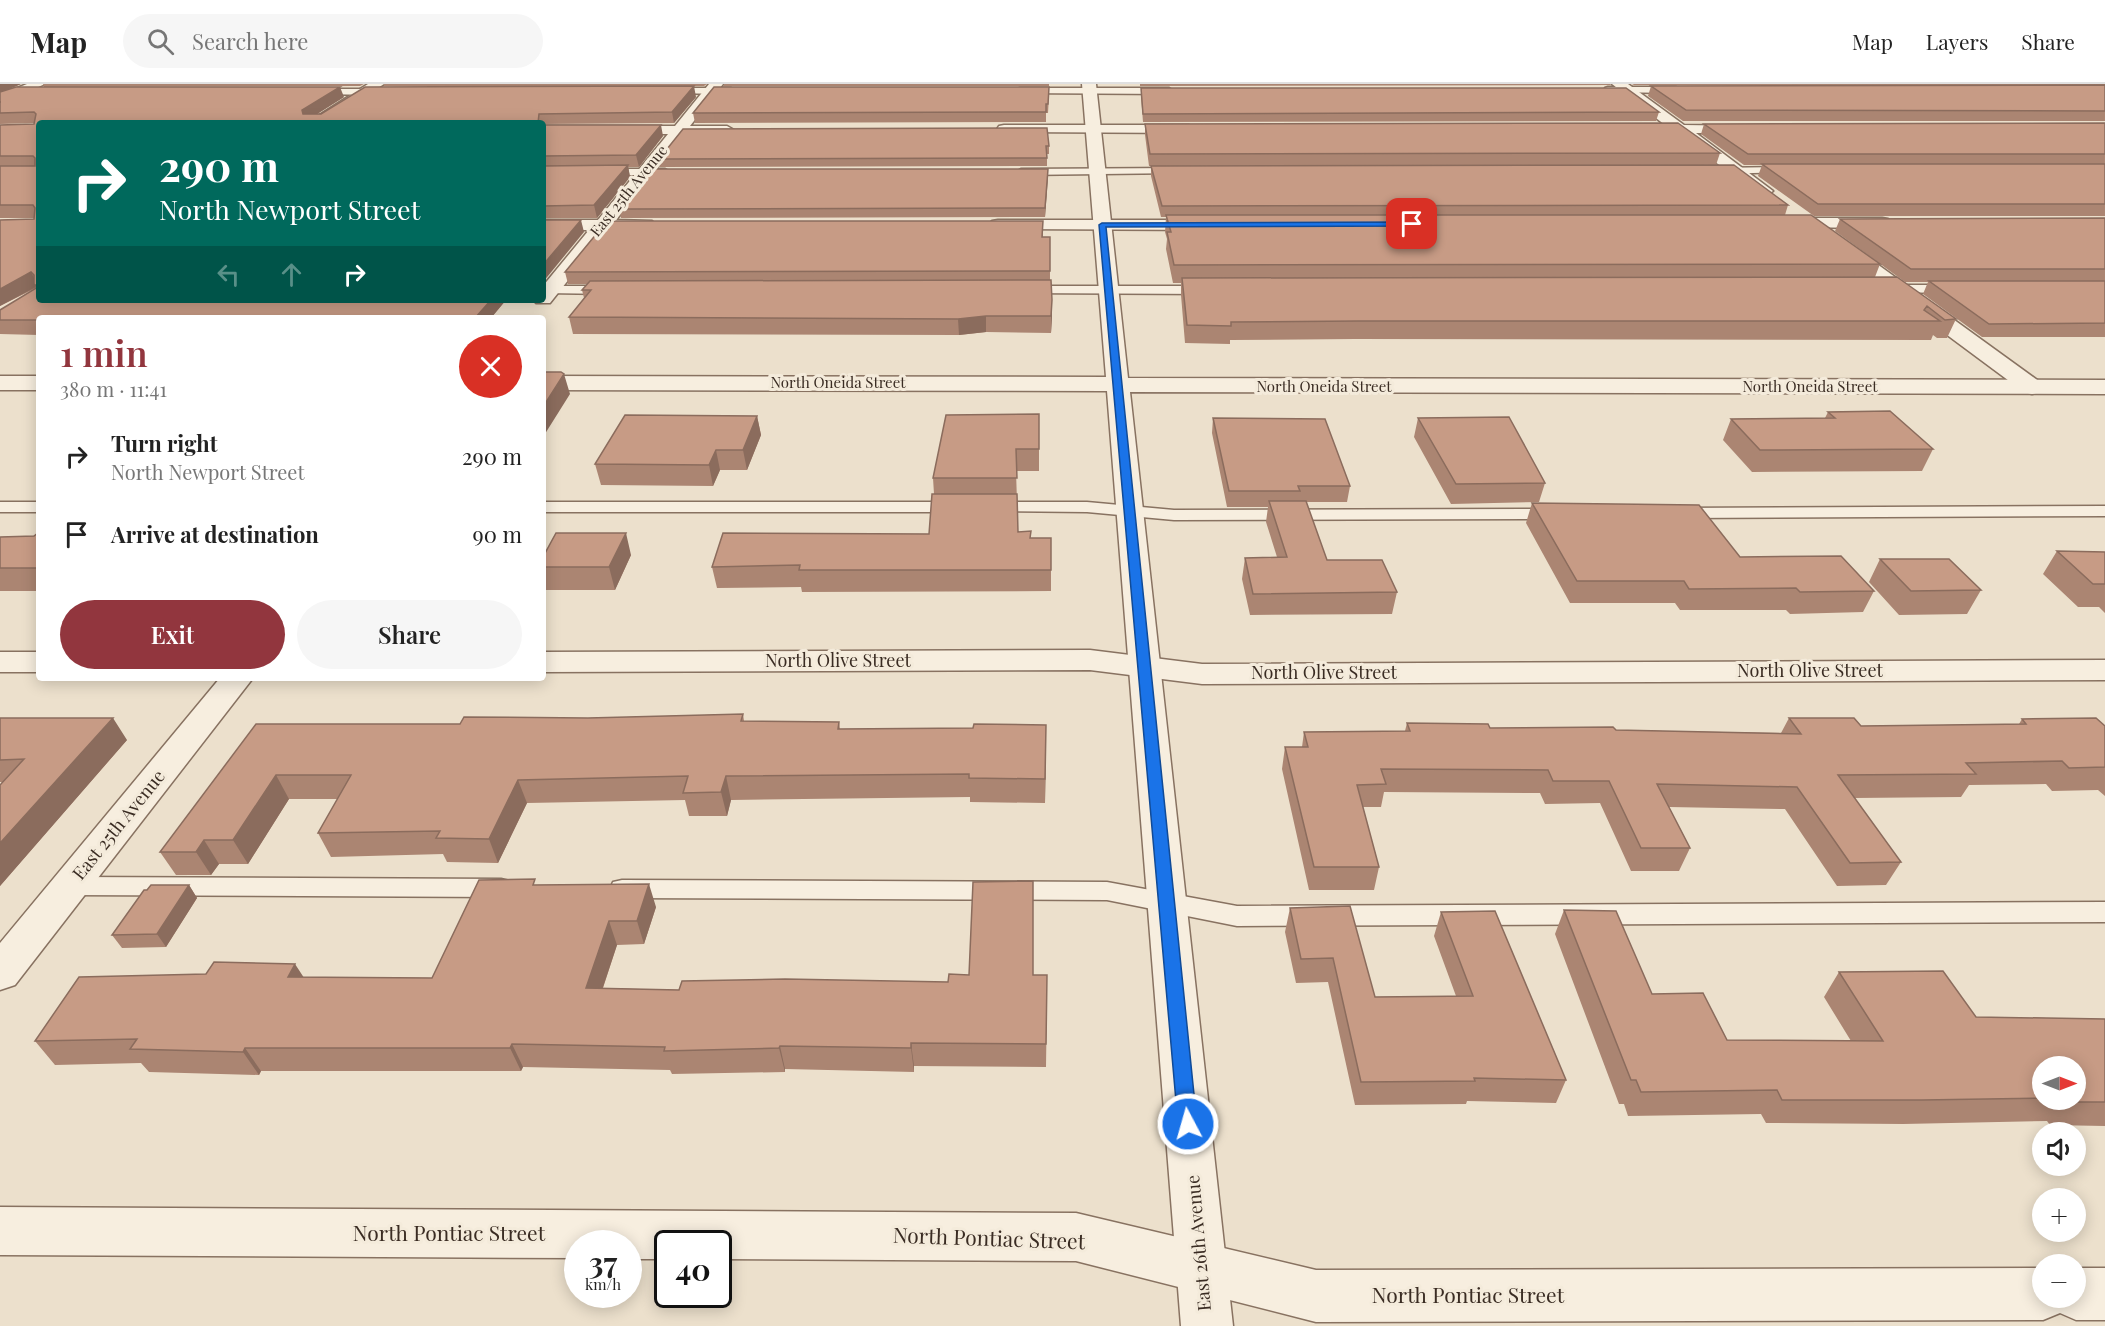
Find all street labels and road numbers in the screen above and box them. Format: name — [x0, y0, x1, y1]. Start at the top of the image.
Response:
street label: East 25th Avenue — [585, 140, 671, 240]
street label: North Oneida Street — [770, 372, 906, 392]
street label: North Oneida Street — [1256, 376, 1392, 396]
street label: North Oneida Street — [1742, 376, 1878, 396]
street label: North Olive Street — [765, 648, 912, 672]
street label: North Olive Street — [1737, 658, 1884, 682]
street label: North Olive Street — [1251, 660, 1398, 684]
street label: East 25th Avenue — [66, 764, 170, 884]
street label: East 26th Avenue — [1180, 1174, 1216, 1312]
street label: North Pontiac Street — [353, 1218, 546, 1246]
street label: North Pontiac Street — [892, 1220, 1086, 1254]
street label: North Pontiac Street — [1372, 1280, 1565, 1308]

